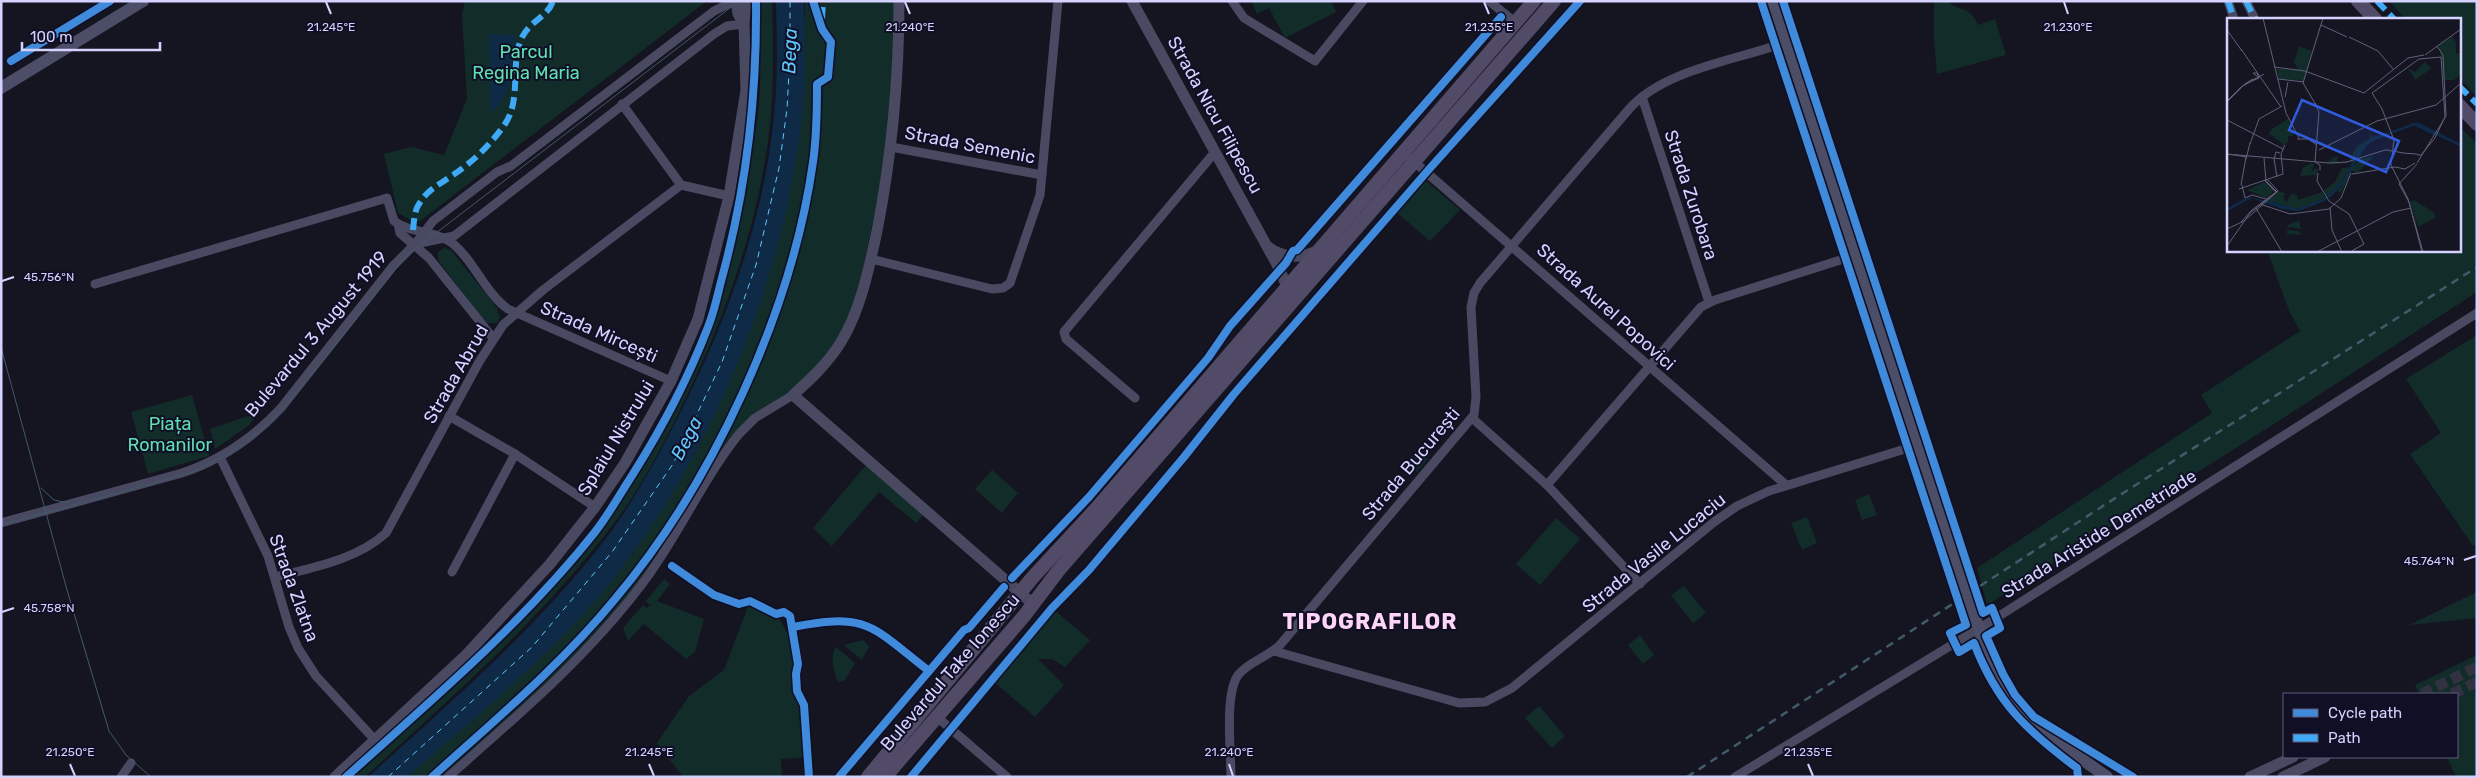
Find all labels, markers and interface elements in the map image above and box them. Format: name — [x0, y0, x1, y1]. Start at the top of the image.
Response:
inset map — [2227, 18, 2460, 251]
scale bar — [22, 20, 160, 52]
text: 21.245°E — [307, 20, 355, 34]
text: 21.240°E — [885, 20, 935, 34]
text: 21.235°E — [1465, 20, 1513, 34]
text: 21.230°E — [2043, 20, 2093, 34]
text: 100 m — [30, 28, 72, 46]
water label: Bega — [777, 28, 802, 74]
street label: Strada Nicu Filipescu — [1163, 33, 1267, 197]
park label: Parcul Regina Maria — [472, 41, 580, 84]
street label: Strada Semenic — [903, 122, 1037, 168]
street label: Strada Zurobara — [1660, 127, 1722, 263]
street label: Strada Aurel Popovici — [1532, 239, 1680, 375]
street label: Bulevardul 3 August 1919 — [240, 246, 392, 422]
text: 45.756°N — [24, 270, 74, 284]
street label: Strada Mircești — [537, 296, 661, 368]
street label: Strada Abrud — [419, 321, 493, 427]
street label: Splaiul Nistrului — [573, 376, 659, 500]
street label: Strada București — [1357, 403, 1465, 525]
park label: Piața Romanilor — [128, 413, 213, 456]
water label: Bega — [666, 413, 707, 464]
street label: Strada Aristide Demetriade — [1997, 465, 2201, 603]
street label: Strada Vasile Lucaciu — [1578, 488, 1730, 618]
street label: Strada Zlatna — [264, 531, 324, 645]
text: 45.764°N — [2404, 554, 2454, 568]
street label: Bulevardul Take Ionescu — [876, 589, 1024, 755]
text: 45.758°N — [23, 601, 75, 615]
district label: TIPOGRAFILOR — [1283, 608, 1457, 635]
legend — [2283, 693, 2458, 758]
text: Cycle path — [2328, 704, 2402, 722]
text: Path — [2328, 729, 2361, 747]
text: 21.250°E — [46, 745, 94, 759]
text: 21.245°E — [625, 745, 673, 759]
text: 21.240°E — [1204, 745, 1254, 759]
text: 21.235°E — [1784, 745, 1832, 759]

